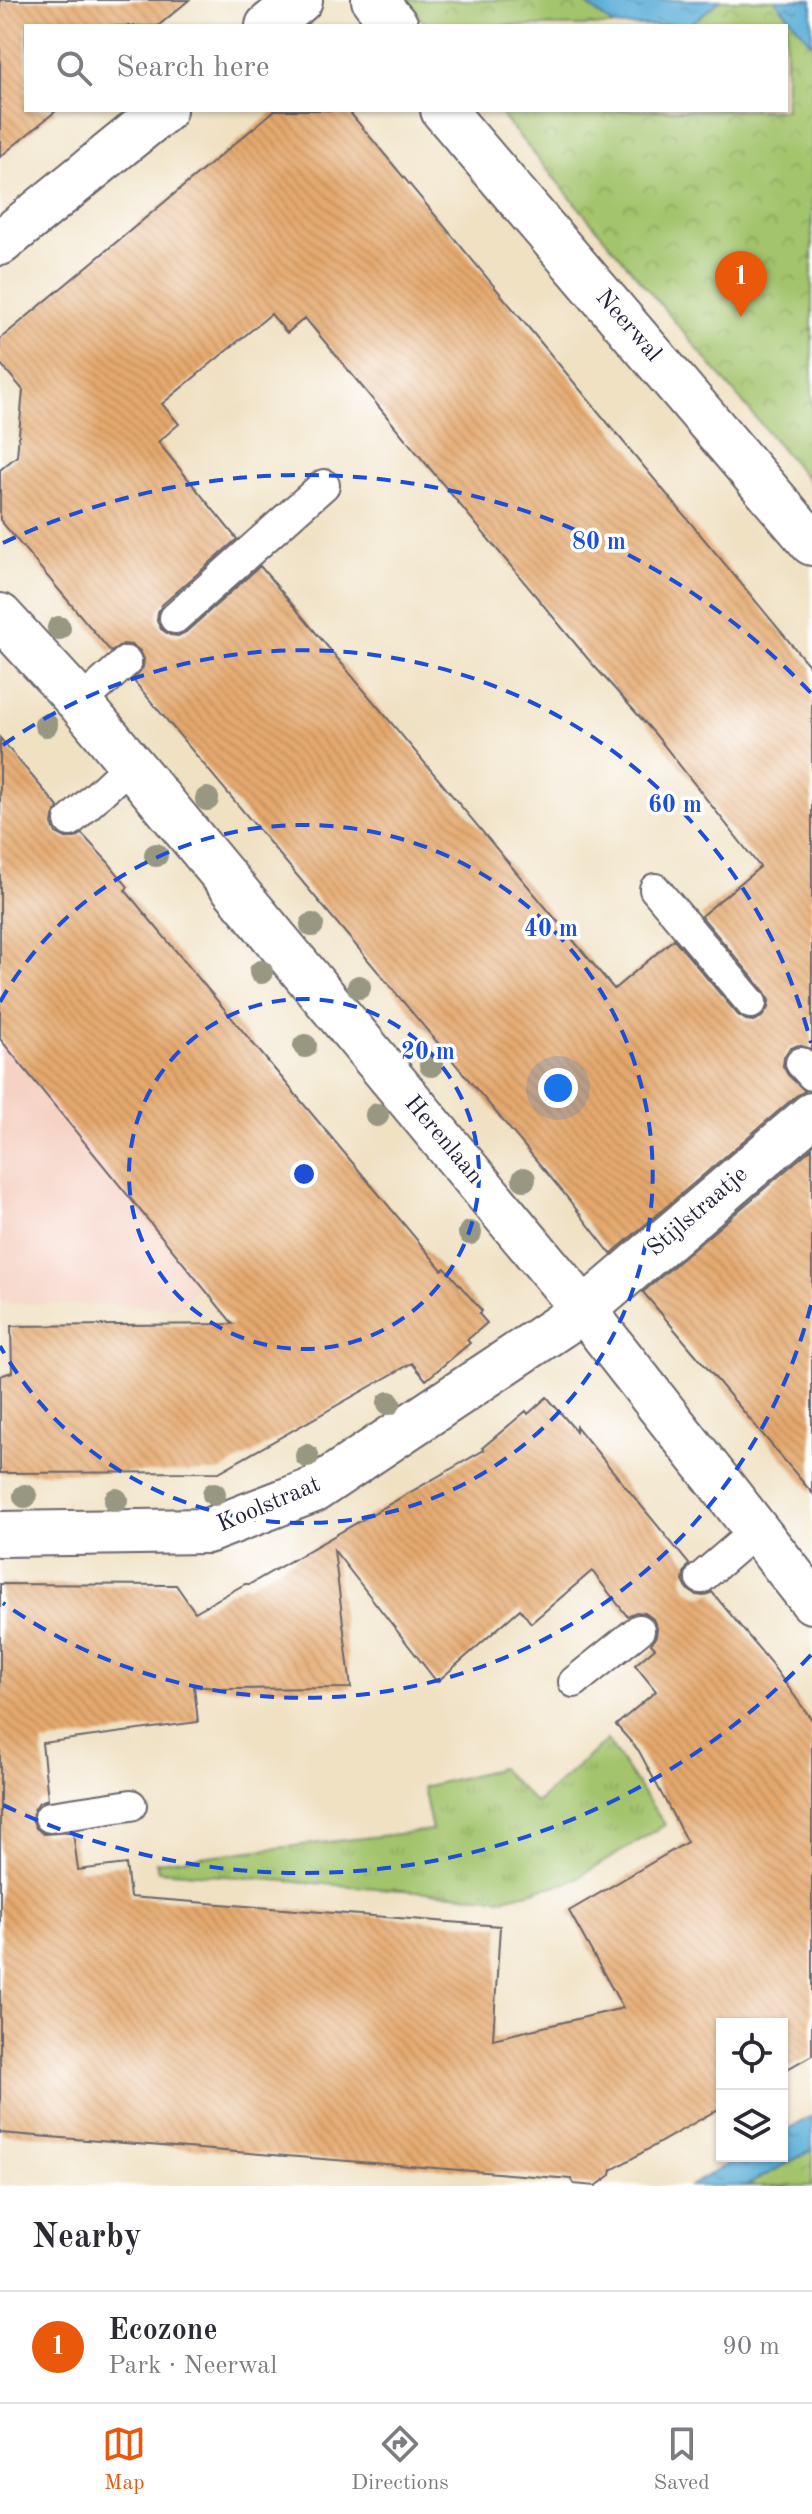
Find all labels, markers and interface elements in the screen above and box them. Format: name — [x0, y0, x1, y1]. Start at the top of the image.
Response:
search box — [24, 24, 788, 112]
icon: search — [52, 46, 96, 90]
text: Search here — [116, 53, 270, 83]
pin: 1 — [715, 251, 767, 317]
street label: Neerwal — [591, 285, 665, 367]
text: 80 m — [572, 531, 626, 555]
text: 60 m — [648, 794, 702, 818]
text: 40 m — [524, 918, 578, 942]
text: 20 m — [401, 1041, 455, 1065]
your location — [538, 1068, 578, 1108]
street label: Herenlaan — [399, 1091, 487, 1189]
centre of rings — [290, 1160, 318, 1188]
street label: Stijlstraatje — [644, 1162, 752, 1262]
street label: Koolstraat — [214, 1473, 324, 1537]
map controls — [716, 2018, 788, 2162]
button: locate — [716, 2018, 788, 2090]
button: layers — [716, 2090, 788, 2162]
text: Nearby — [32, 2221, 142, 2255]
text: Ecozone — [108, 2316, 218, 2346]
text: 1 — [50, 2334, 66, 2360]
text: 90 m — [722, 2334, 780, 2360]
text: Park · Neerwal — [108, 2353, 277, 2379]
tab: Map — [102, 2422, 146, 2497]
tab: Directions — [351, 2422, 449, 2497]
tab: Saved — [654, 2422, 710, 2497]

